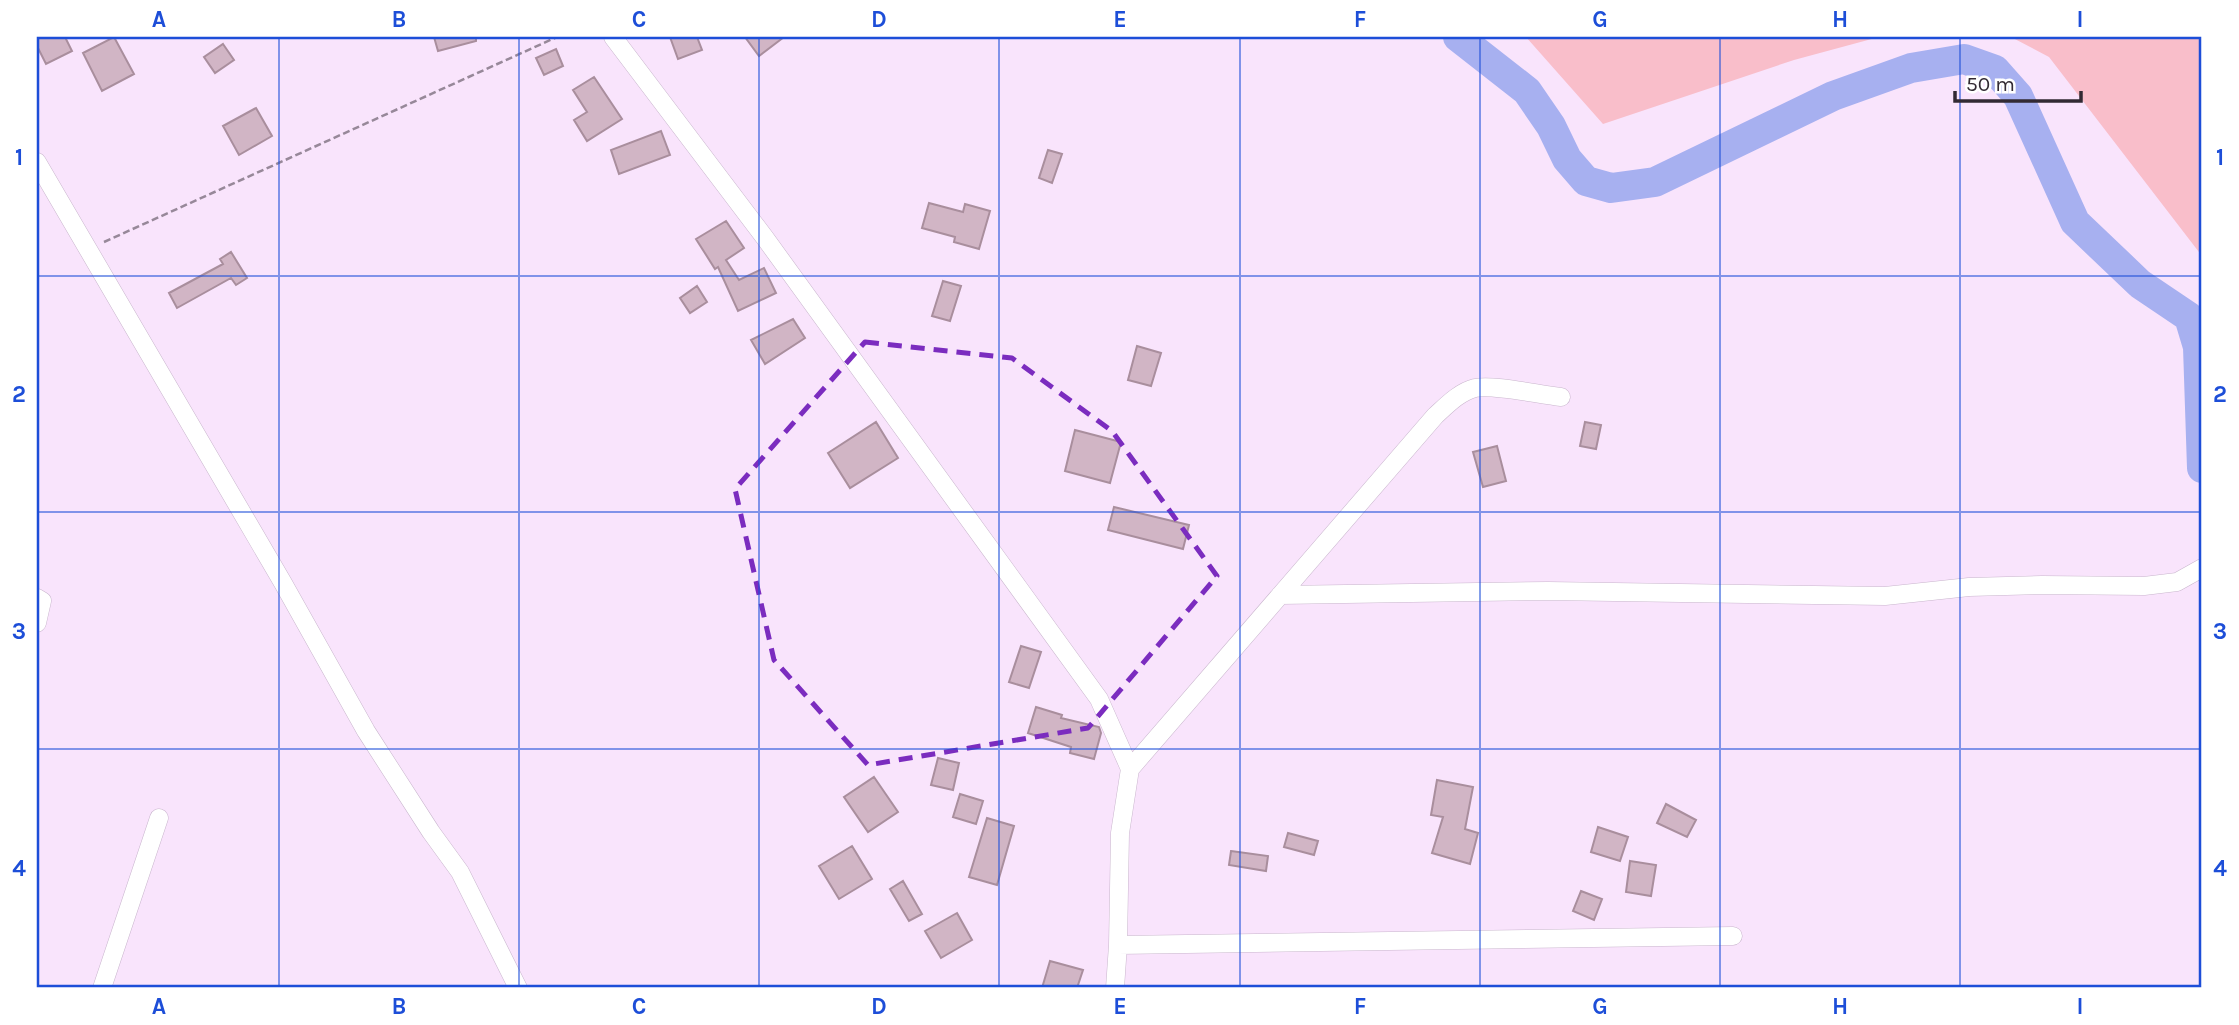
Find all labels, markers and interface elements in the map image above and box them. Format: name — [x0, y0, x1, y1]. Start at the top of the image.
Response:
text: A — [152, 6, 166, 33]
text: B — [392, 6, 406, 33]
text: C — [632, 6, 646, 33]
text: D — [871, 6, 887, 33]
text: E — [1113, 6, 1127, 33]
text: F — [1354, 6, 1366, 33]
text: G — [1592, 6, 1608, 33]
text: H — [1832, 6, 1848, 33]
text: I — [2076, 6, 2084, 33]
scale bar — [1955, 60, 2082, 104]
text: 50 m — [1966, 72, 2015, 96]
text: 1 — [15, 144, 23, 171]
text: 1 — [2216, 144, 2224, 171]
text: 2 — [12, 381, 26, 408]
text: 2 — [2213, 381, 2227, 408]
text: 3 — [12, 618, 26, 645]
text: 3 — [2213, 618, 2227, 645]
text: 4 — [12, 855, 26, 882]
text: 4 — [2213, 855, 2227, 882]
text: A — [152, 993, 166, 1020]
text: B — [392, 993, 406, 1020]
text: C — [632, 993, 646, 1020]
text: D — [871, 993, 887, 1020]
text: E — [1113, 993, 1127, 1020]
text: F — [1354, 993, 1366, 1020]
text: G — [1592, 993, 1608, 1020]
text: H — [1832, 993, 1848, 1020]
text: I — [2076, 993, 2084, 1020]

